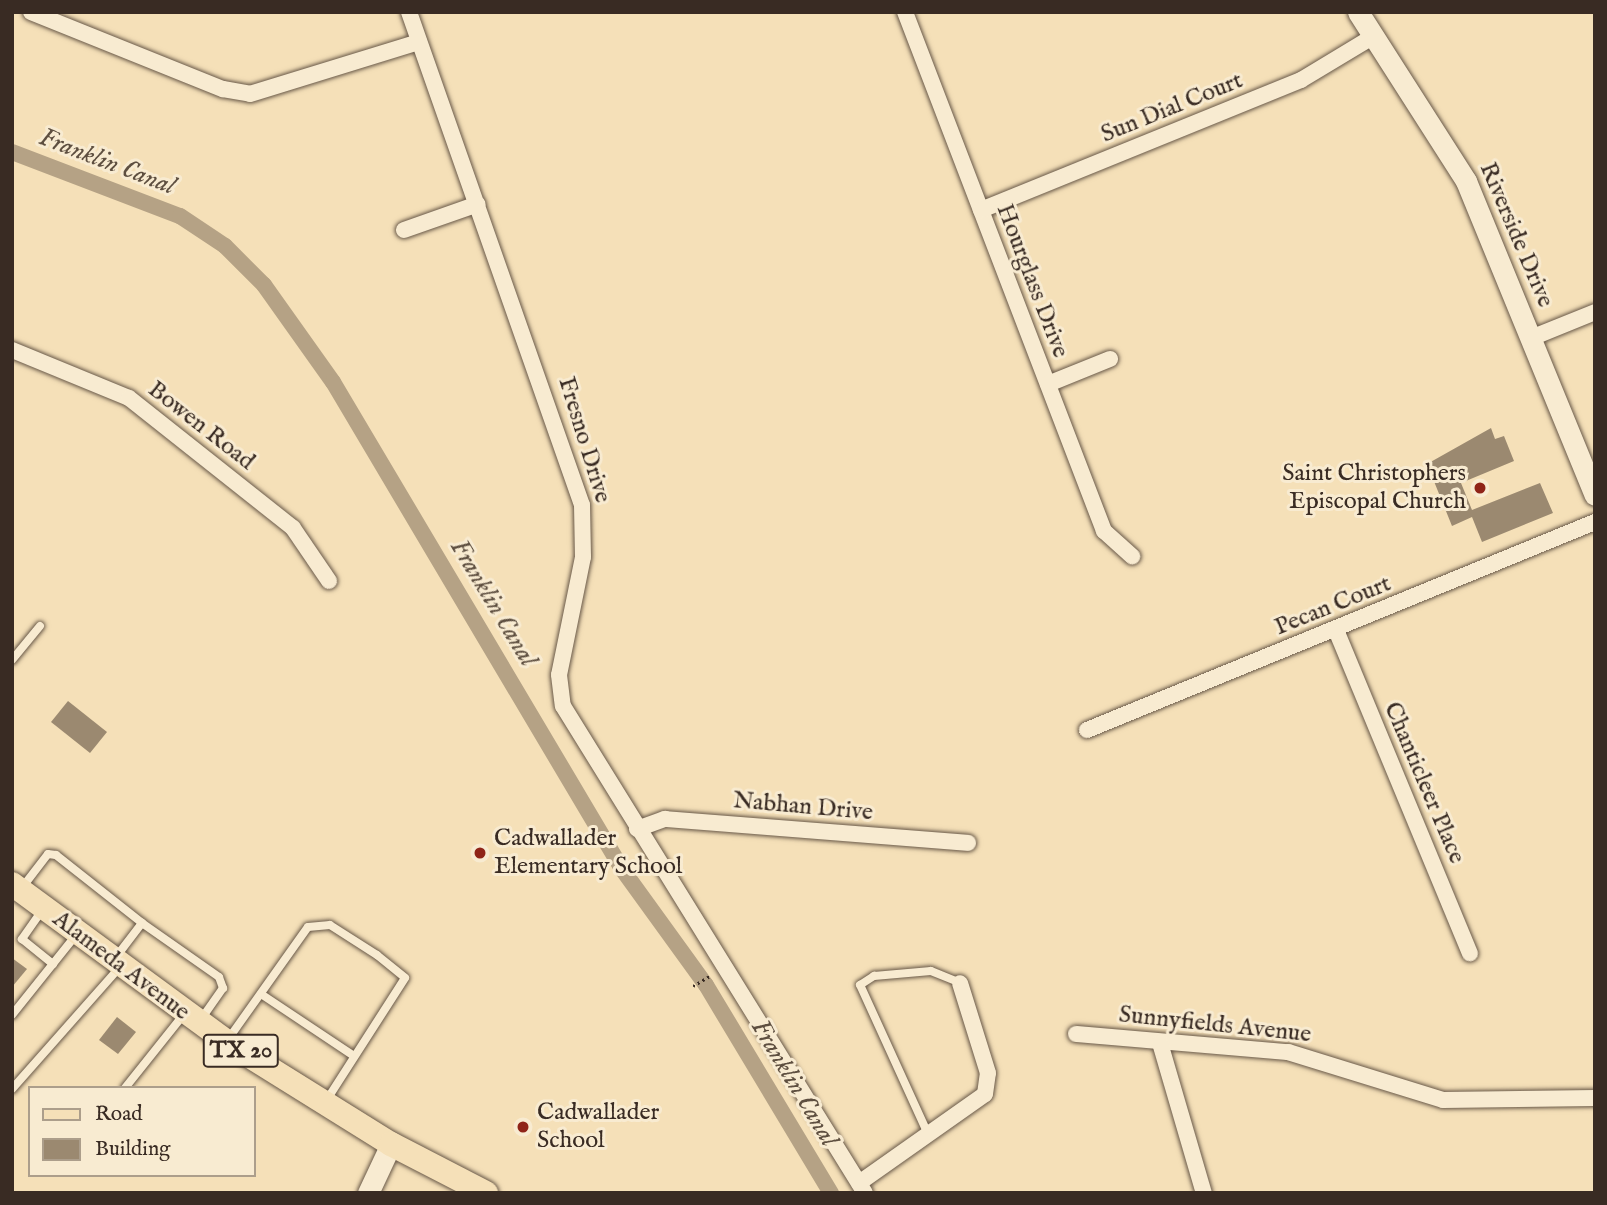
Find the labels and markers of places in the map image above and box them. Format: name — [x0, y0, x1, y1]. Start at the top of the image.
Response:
place label: Saint Christophers Episcopal Church — [1282, 460, 1466, 516]
marker: Saint Christophers Episcopal Church — [1472, 480, 1488, 496]
place label: Cadwallader Elementary School — [494, 825, 682, 881]
marker: Cadwallader Elementary School — [472, 845, 488, 861]
place label: Cadwallader School — [537, 1099, 659, 1155]
marker: Cadwallader School — [515, 1119, 531, 1135]

